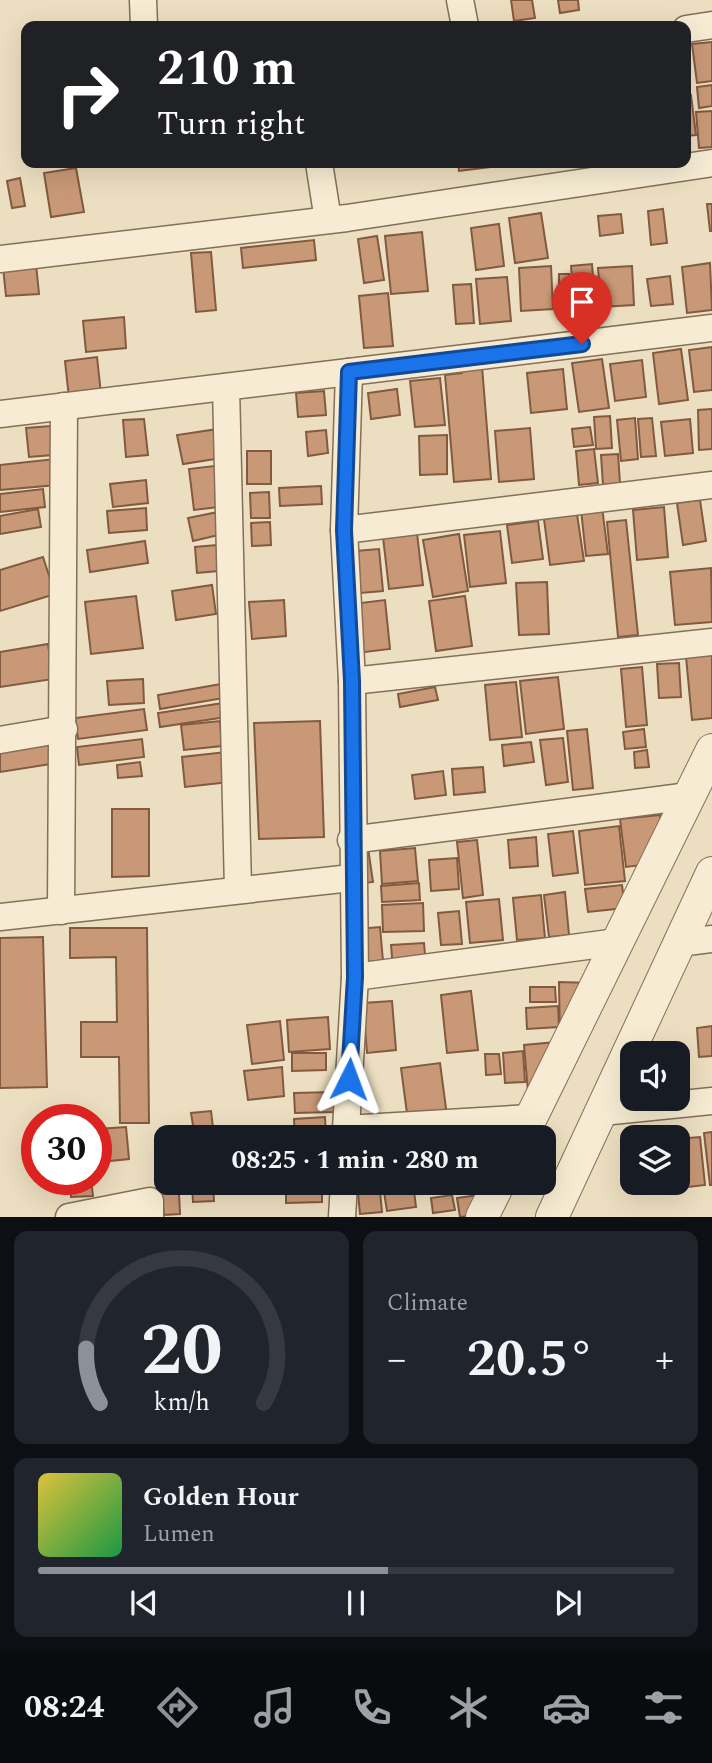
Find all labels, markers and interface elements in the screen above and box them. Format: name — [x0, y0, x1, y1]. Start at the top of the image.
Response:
text: 210 m — [157, 32, 296, 107]
icon: right — [42, 49, 133, 140]
text: Turn right — [157, 100, 305, 149]
pin — [552, 272, 612, 344]
icon: arrive — [563, 283, 601, 321]
map controls — [620, 1041, 690, 1195]
button: sound — [620, 1041, 690, 1111]
position arrow — [312, 1042, 386, 1116]
speed limit sign: 30 — [21, 1104, 112, 1195]
button: layers — [620, 1125, 690, 1195]
text: 08:25 · 1 min · 280 m — [231, 1140, 479, 1180]
text: Climate — [387, 1286, 468, 1321]
text: 20 — [141, 1297, 222, 1408]
text: 20.5° — [467, 1320, 594, 1399]
text: − — [387, 1331, 406, 1389]
text: + — [655, 1331, 674, 1389]
text: km/h — [153, 1384, 210, 1422]
text: Golden Hour — [143, 1477, 299, 1517]
text: Lumen — [143, 1517, 215, 1552]
icon: previous — [125, 1584, 163, 1622]
icon: pause — [337, 1584, 375, 1622]
icon: next — [549, 1584, 587, 1622]
text: 08:24 — [24, 1683, 105, 1732]
icon: directions — [153, 1683, 202, 1732]
icon: music — [250, 1683, 299, 1732]
icon: phone — [347, 1683, 396, 1732]
icon: climate — [444, 1683, 493, 1732]
icon: car — [542, 1683, 591, 1732]
icon: filters — [639, 1683, 688, 1732]

